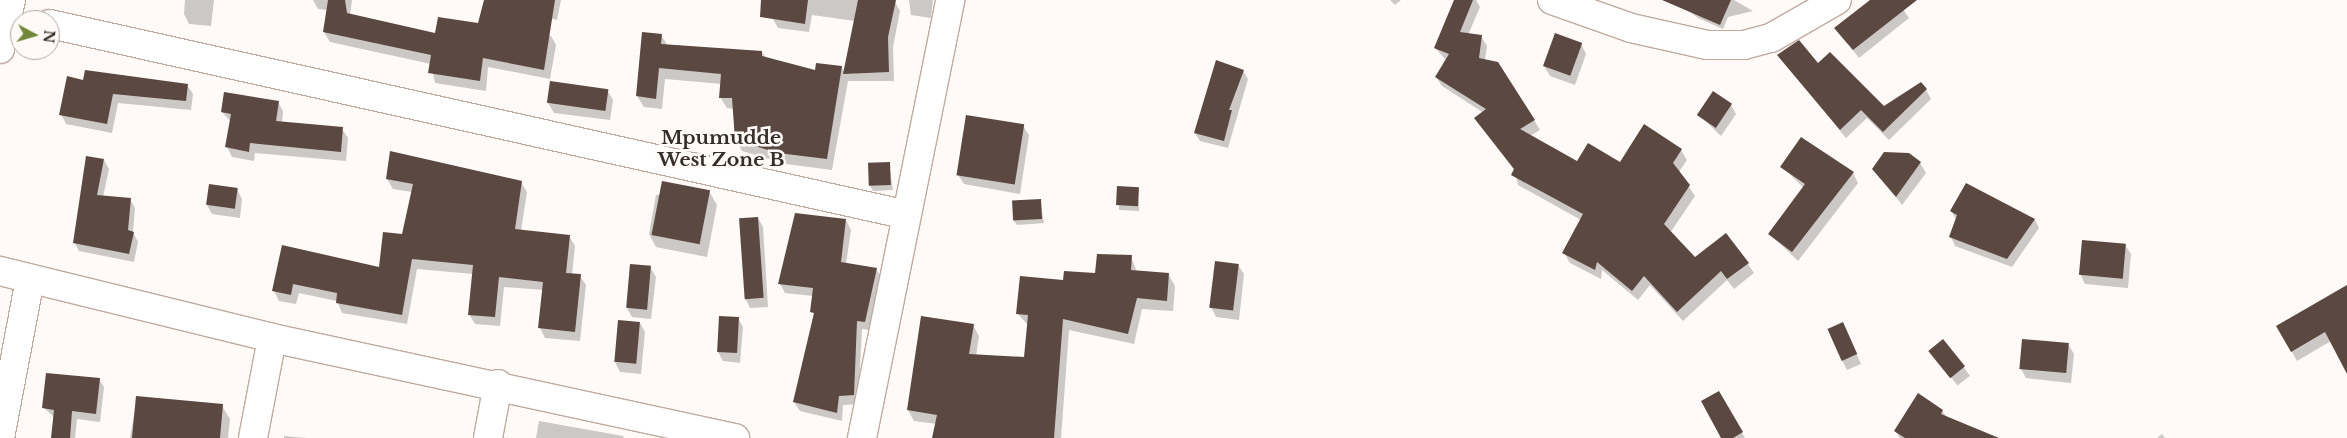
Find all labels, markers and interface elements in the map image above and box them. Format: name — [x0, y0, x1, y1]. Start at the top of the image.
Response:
north arrow — [10, 10, 60, 60]
text: N — [39, 29, 59, 44]
district label: Mpumudde West Zone B — [658, 127, 784, 171]

